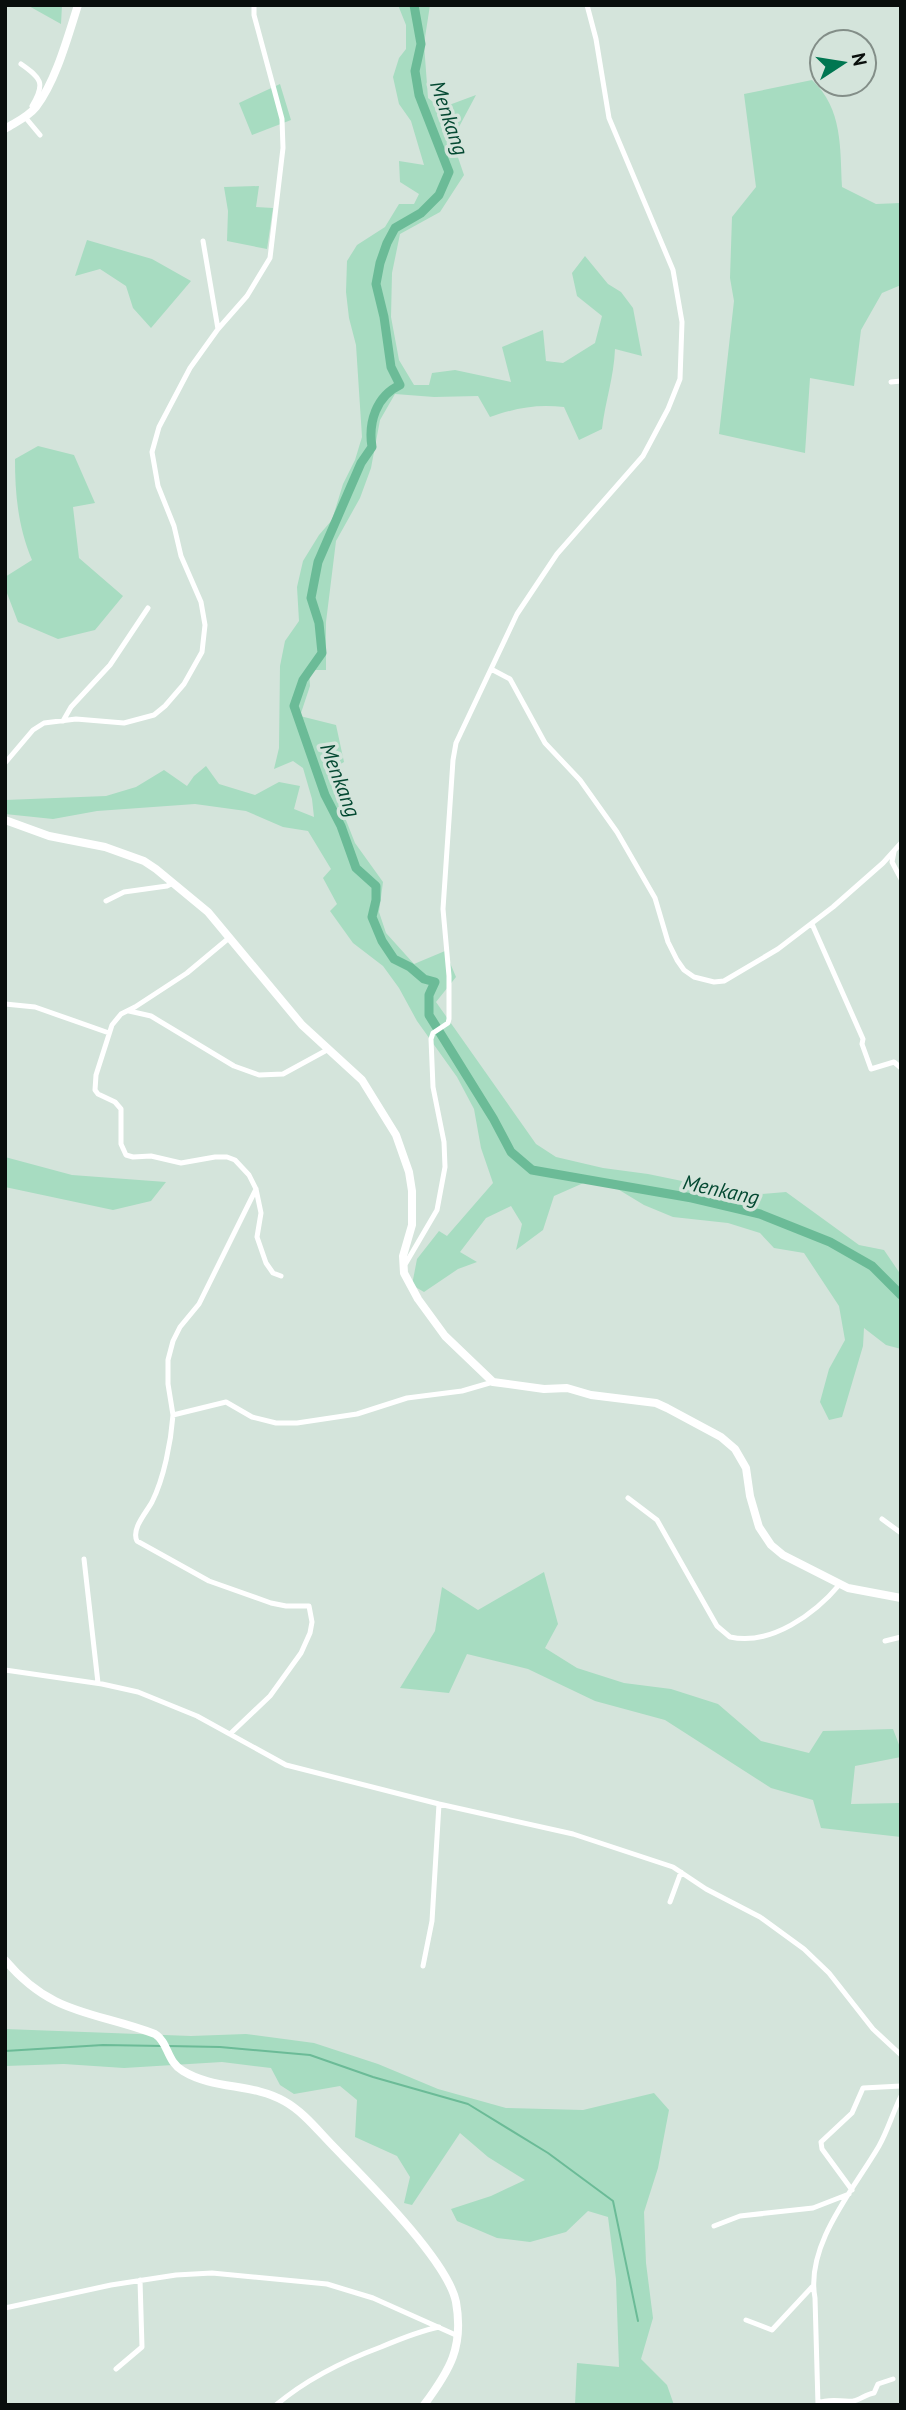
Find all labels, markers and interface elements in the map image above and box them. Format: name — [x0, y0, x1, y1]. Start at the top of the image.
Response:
north arrow — [808, 28, 878, 98]
text: N — [847, 51, 873, 68]
water label: Menkang — [424, 77, 475, 159]
water label: Menkang — [314, 739, 367, 821]
water label: Menkang — [681, 1168, 762, 1211]

